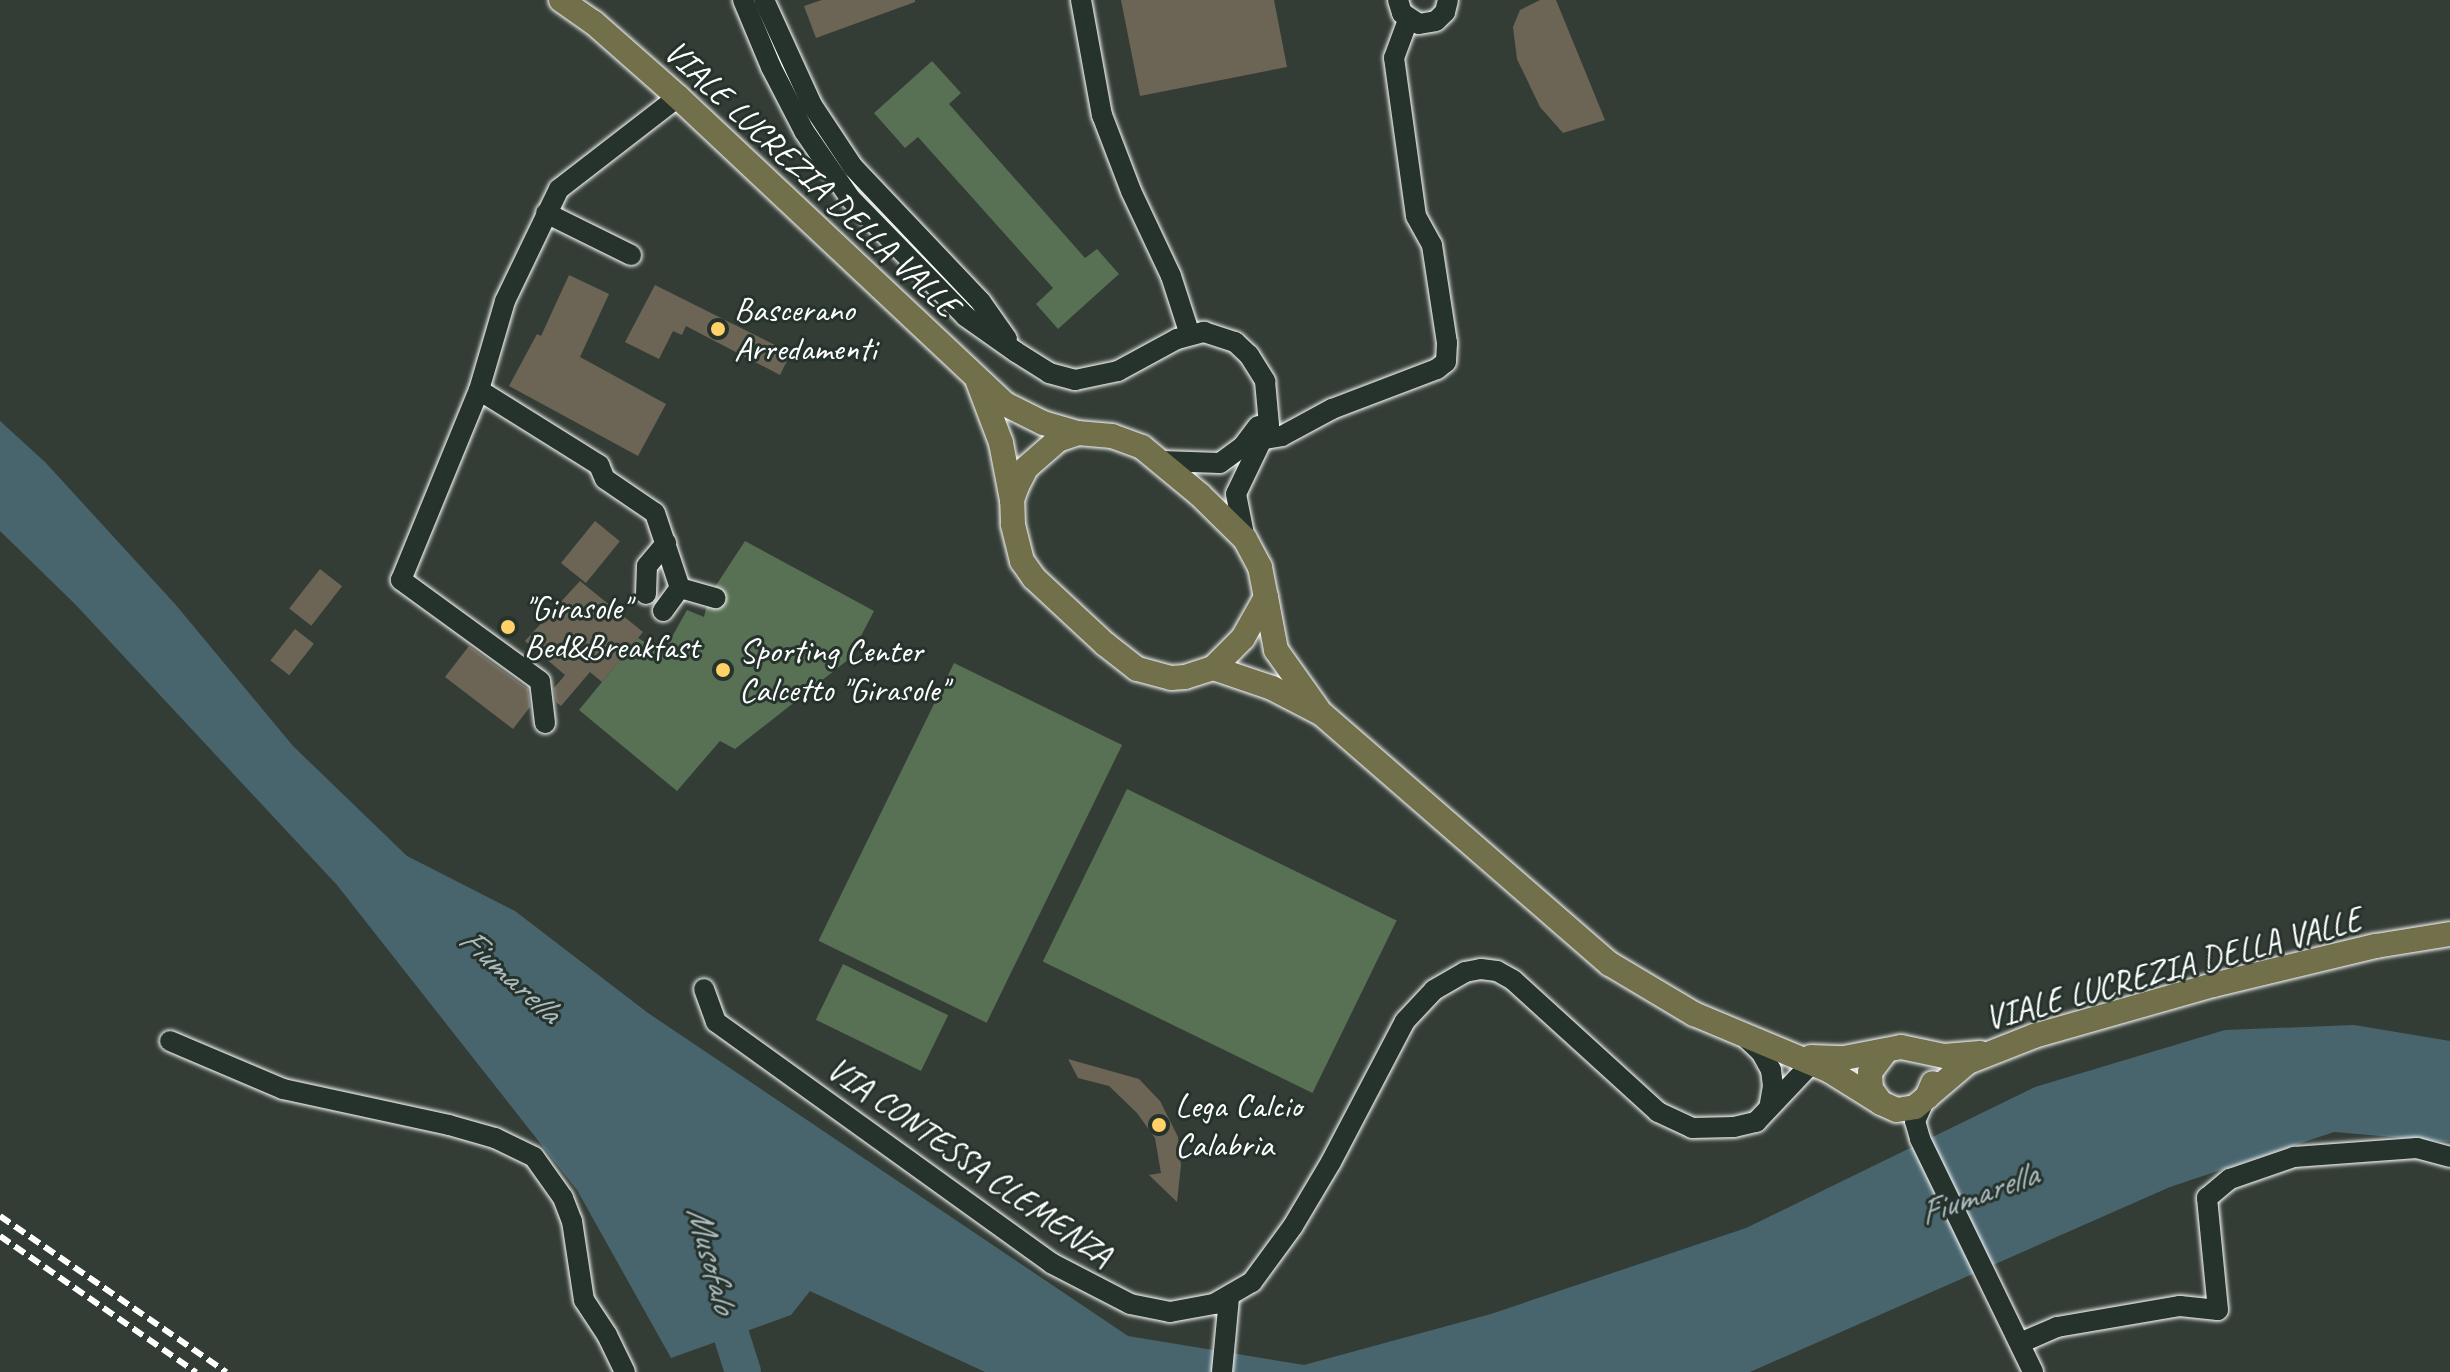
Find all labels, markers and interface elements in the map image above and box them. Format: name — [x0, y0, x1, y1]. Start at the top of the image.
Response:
street label: VIALE LUCREZIA DELLA VALLE — [656, 31, 968, 325]
place label: Bascerano Arredamenti — [734, 289, 876, 368]
marker: Bascerano Arredamenti — [709, 320, 727, 338]
place label: "Girasole" Bed&Breakfast — [524, 587, 699, 666]
marker: "Girasole" Bed&Breakfast — [499, 618, 517, 636]
place label: Sporting Center Calcetto "Girasole" — [739, 630, 947, 710]
marker: Sporting Center Calcetto "Girasole" — [714, 661, 732, 679]
street label: VIALE LUCREZIA DELLA VALLE — [1980, 898, 2366, 1038]
water label: Fiumarella — [450, 918, 570, 1032]
street label: VIA CONTESSA CLEMENZA — [819, 1047, 1121, 1275]
place label: Lega Calcio Calabria — [1175, 1085, 1301, 1164]
marker: Lega Calcio Calabria — [1150, 1116, 1168, 1134]
water label: Fiumarella — [1913, 1153, 2043, 1235]
water label: Musofalo — [677, 1201, 747, 1317]

